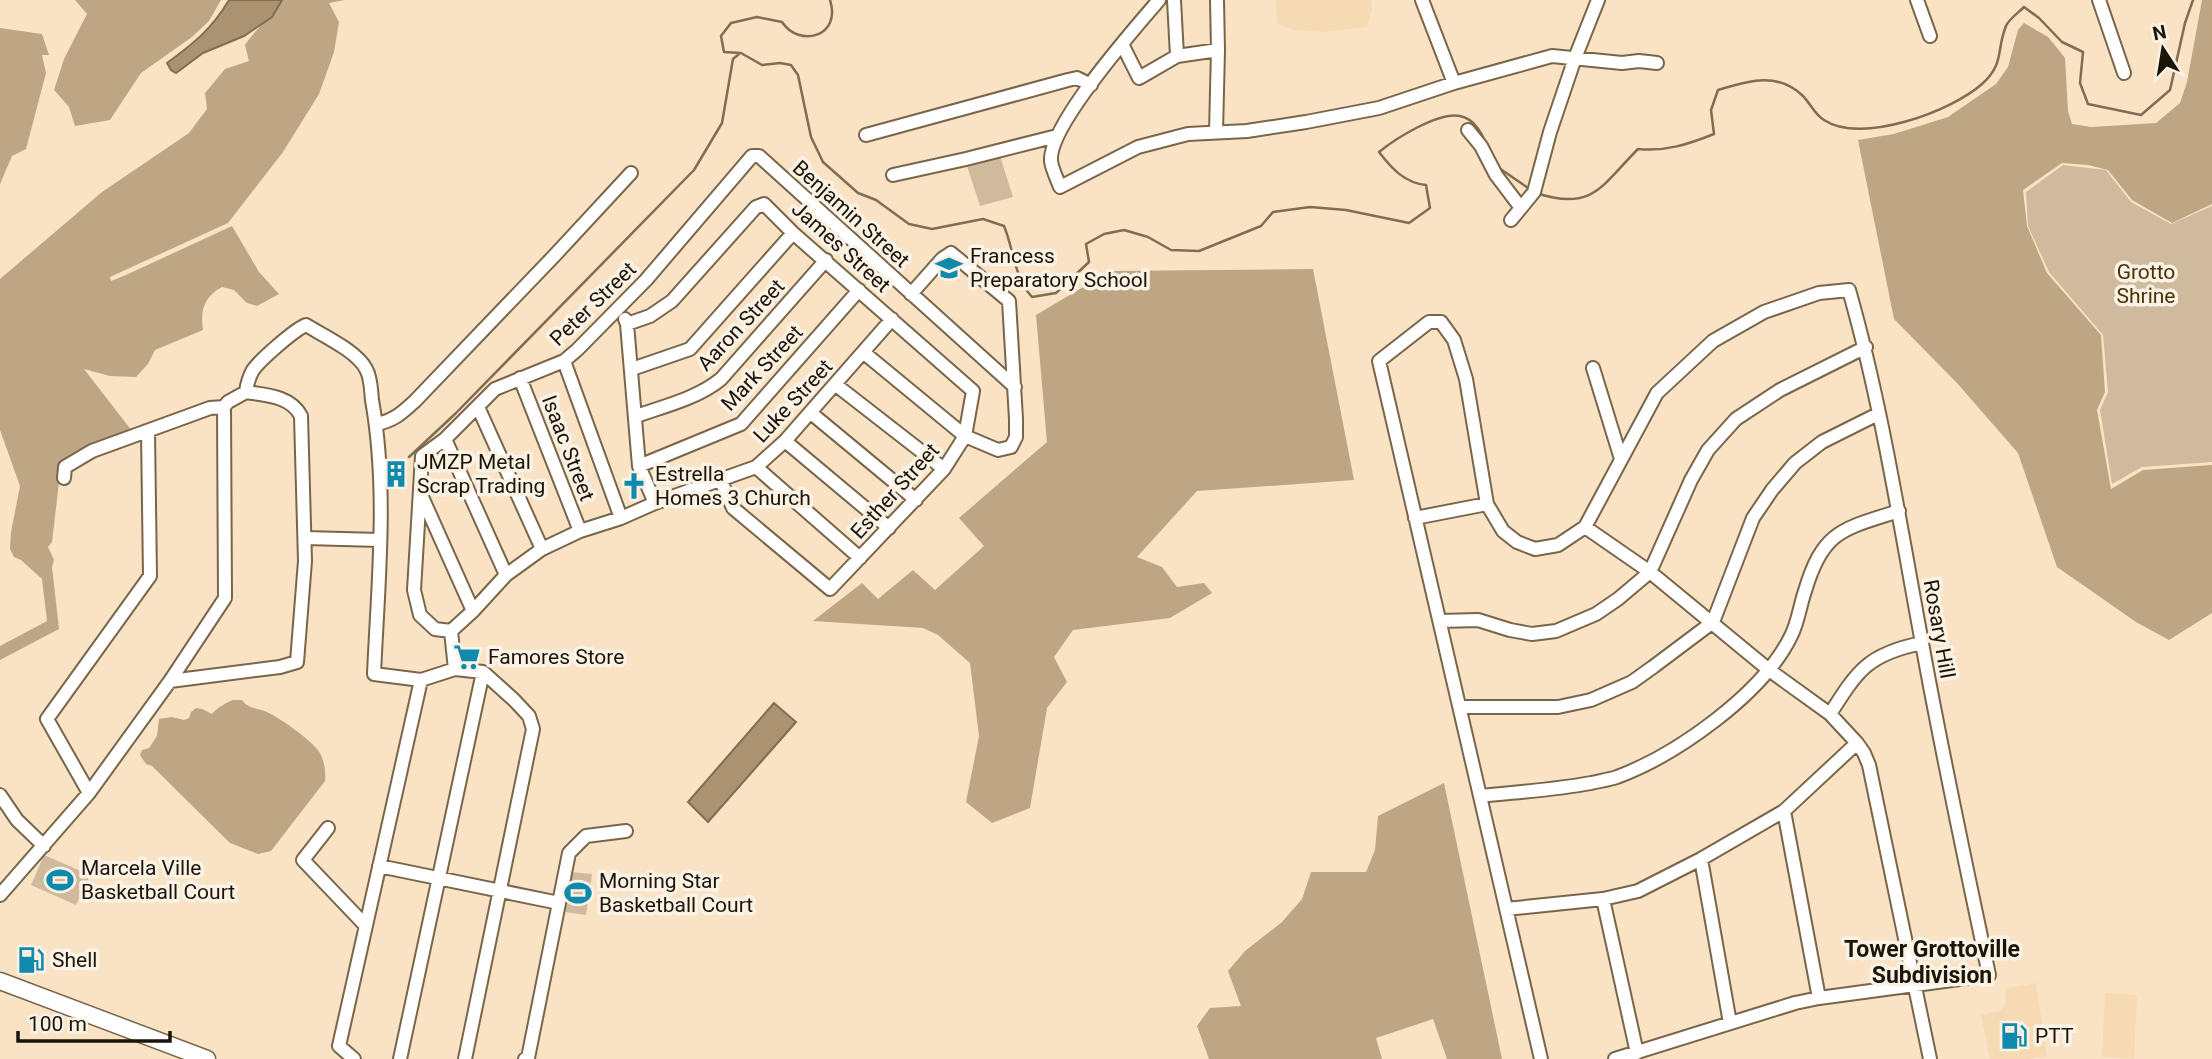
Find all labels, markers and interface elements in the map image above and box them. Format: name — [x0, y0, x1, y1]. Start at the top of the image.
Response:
north arrow — [2128, 14, 2198, 84]
text: N — [2151, 20, 2169, 46]
street label: Benjamin Street — [788, 156, 914, 273]
street label: James Street — [787, 197, 895, 297]
place label: Francess Preparatory School — [970, 244, 1148, 292]
school or university icon: Francess Preparatory School — [934, 253, 964, 283]
street label: Peter Street — [545, 257, 641, 351]
park label: Grotto Shrine — [2117, 260, 2176, 308]
street label: Aaron Street — [693, 274, 789, 376]
street label: Mark Street — [716, 320, 808, 416]
street label: Luke Street — [749, 354, 838, 447]
street label: Isaac Street — [537, 392, 599, 504]
street label: Esther Street — [846, 438, 944, 544]
place label: JMZP Metal Scrap Trading — [417, 450, 545, 498]
building icon: JMZP Metal Scrap Trading — [381, 459, 411, 489]
place label: Estrella Homes 3 Church — [655, 462, 811, 510]
church icon: Estrella Homes 3 Church — [619, 471, 649, 501]
street label: Rosary Hill — [1919, 578, 1959, 680]
supermarket icon: Famores Store — [452, 642, 482, 672]
place label: Famores Store — [488, 645, 624, 669]
place label: Marcela Ville Basketball Court — [81, 856, 235, 904]
sports icon: Marcela Ville Basketball Court — [45, 865, 75, 895]
place label: Morning Star Basketball Court — [599, 869, 753, 917]
sports icon: Morning Star Basketball Court — [563, 878, 593, 908]
district label: Tower Grottoville Subdivision — [1844, 936, 2020, 989]
fuel station icon: Shell — [16, 945, 46, 975]
place label: Shell — [52, 948, 97, 972]
scale bar — [18, 1000, 170, 1044]
text: 100 m — [28, 1012, 87, 1036]
fuel station icon: PTT — [1999, 1021, 2029, 1051]
place label: PTT — [2035, 1024, 2074, 1048]

